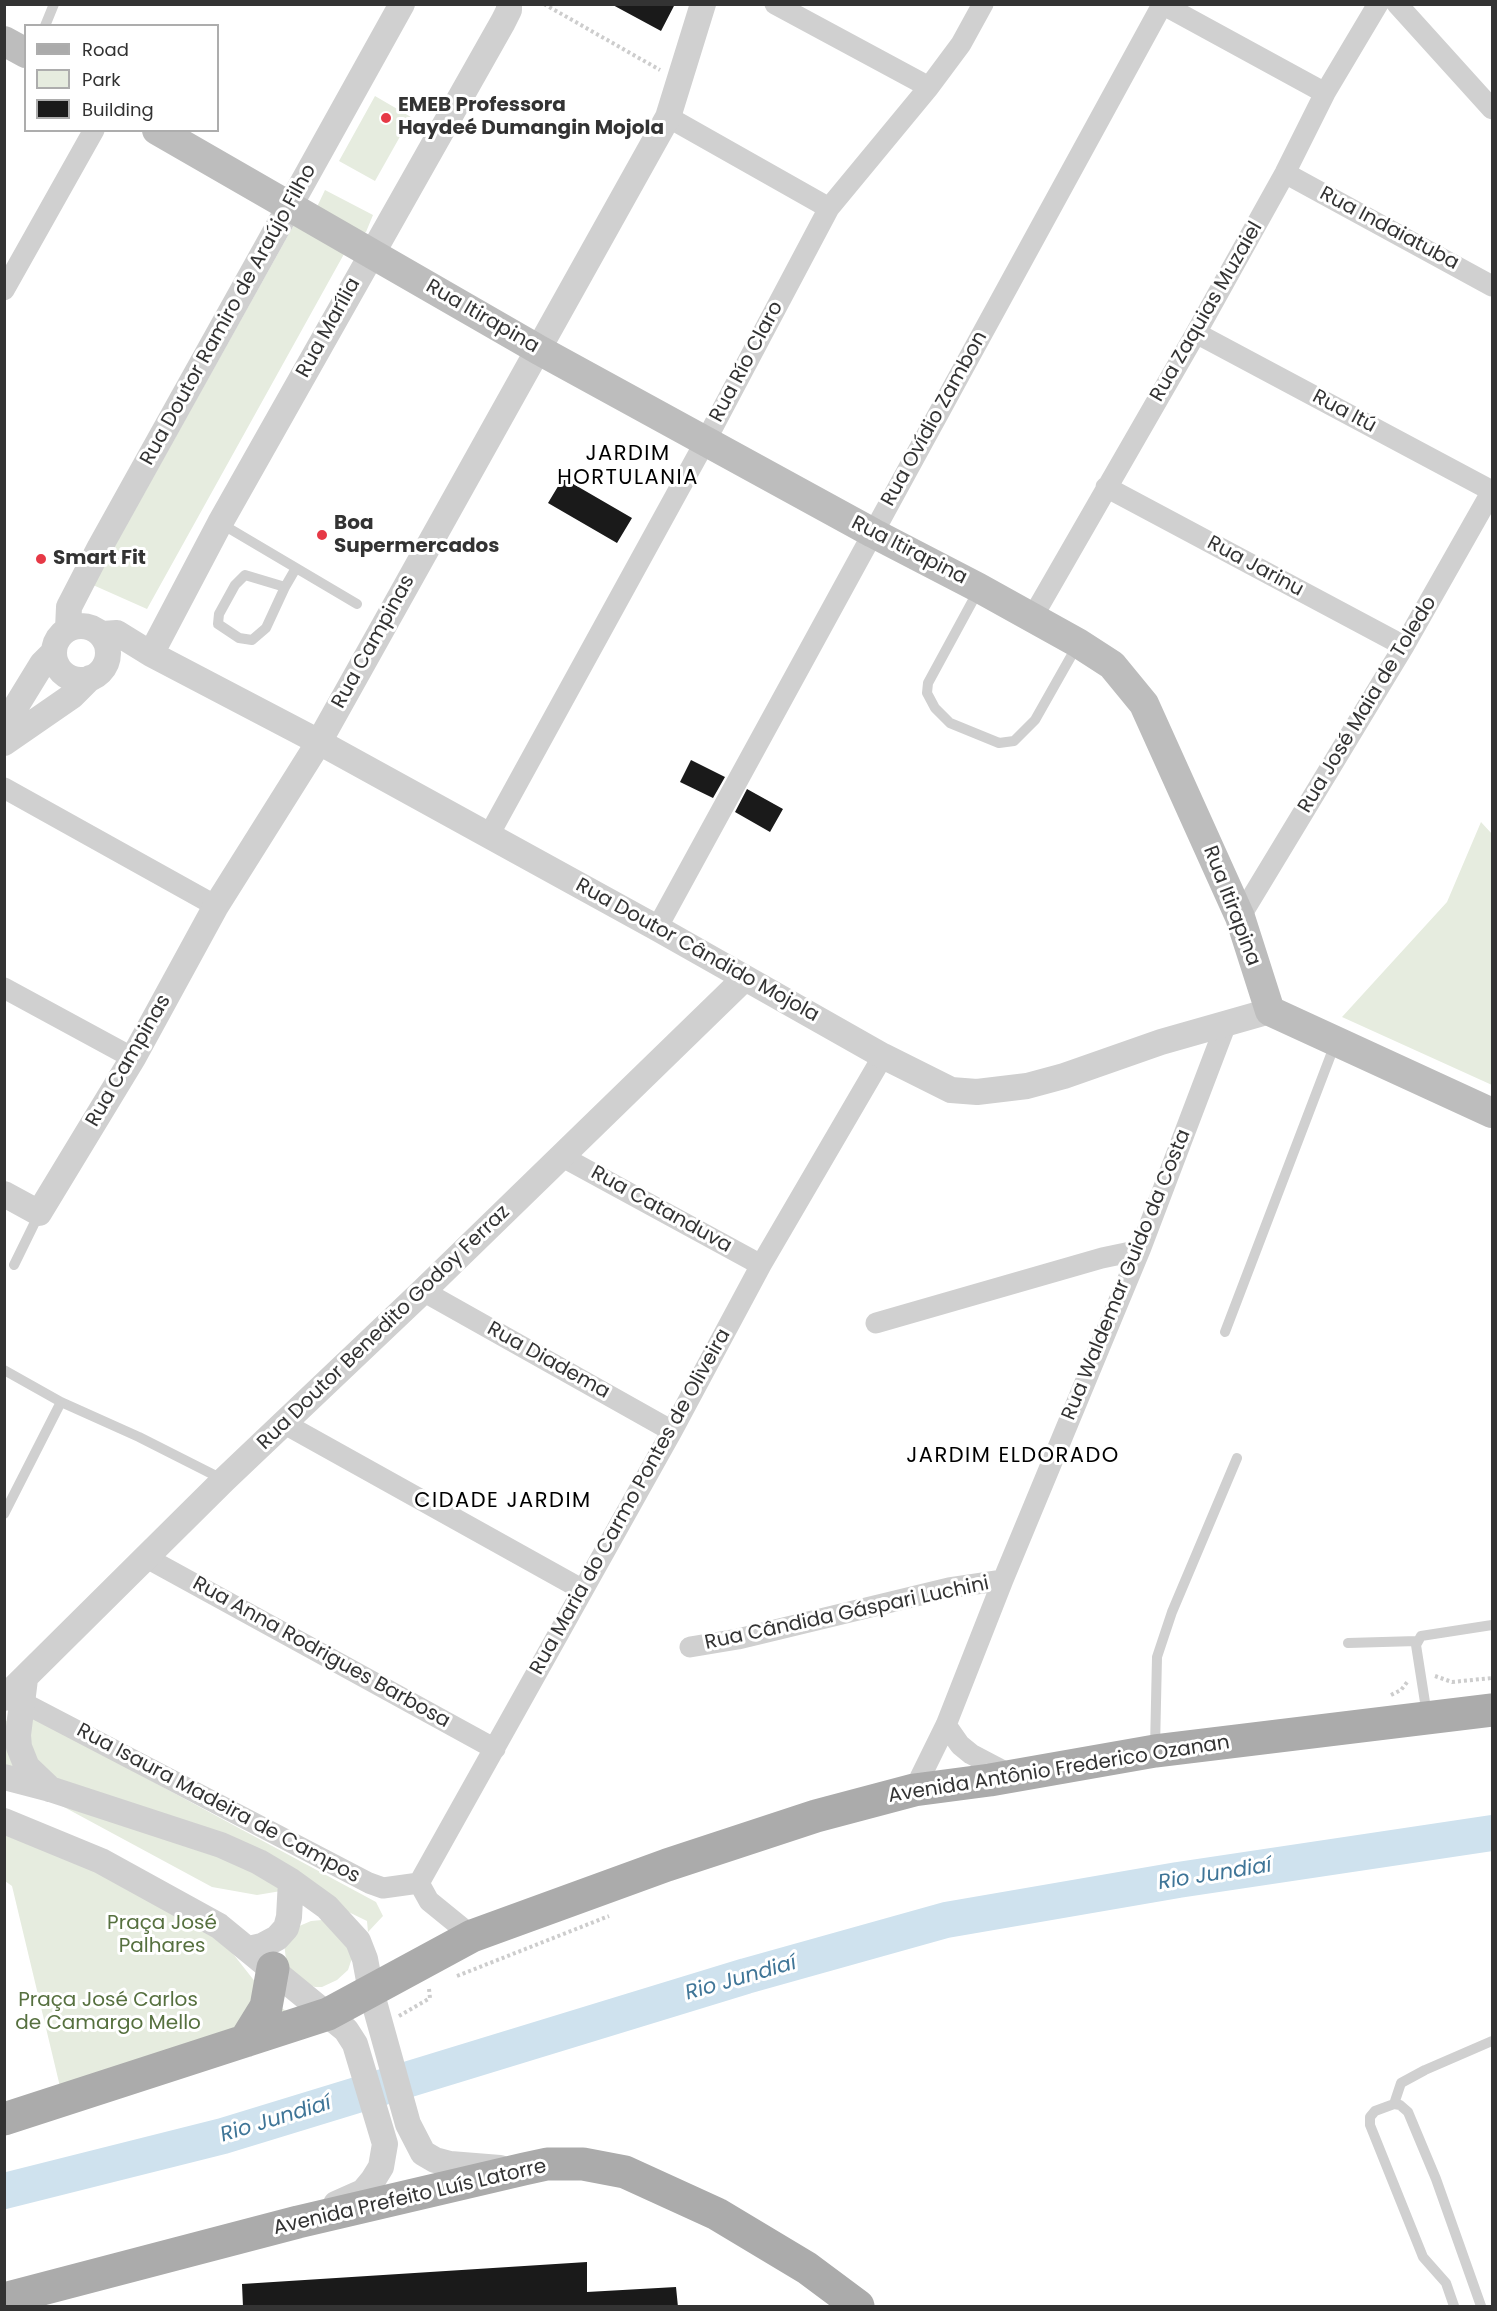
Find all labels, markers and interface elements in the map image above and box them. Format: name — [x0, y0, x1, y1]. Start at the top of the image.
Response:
legend — [24, 24, 219, 132]
text: Road — [82, 37, 129, 62]
text: Park — [82, 67, 121, 92]
place label: EMEB Professora Haydeé Dumangin Mojola — [398, 94, 664, 141]
text: Building — [82, 97, 154, 122]
marker: EMEB Professora Haydeé Dumangin Mojola — [379, 111, 393, 125]
street label: Rua Doutor Ramiro de Araújo Filho — [136, 160, 322, 470]
street label: Rua Indaiatuba — [1315, 182, 1463, 276]
street label: Rua Zaquias Muzaiel — [1146, 218, 1268, 406]
street label: Rua Marília — [292, 274, 366, 382]
street label: Rua Itirapina — [421, 275, 543, 359]
street label: Rua Río Claro — [705, 298, 789, 426]
street label: Rua Ovídio Zambon — [877, 327, 993, 511]
street label: Rua Itú — [1308, 385, 1380, 439]
district label: JARDIM HORTULANIA — [557, 442, 699, 492]
place label: Boa Supermercados — [334, 512, 499, 559]
street label: Rua Itirapina — [847, 512, 971, 590]
marker: Boa Supermercados — [315, 528, 329, 542]
street label: Rua Jarinu — [1203, 532, 1307, 602]
place label: Smart Fit — [53, 547, 146, 571]
marker: Smart Fit — [34, 552, 48, 566]
street label: Rua Campinas — [327, 571, 421, 713]
street label: Rua José Maia de Toledo — [1294, 592, 1442, 818]
street label: Rua Itirapina — [1197, 843, 1265, 969]
street label: Rua Doutor Cândido Mojola — [571, 874, 823, 1028]
street label: Rua Campinas — [81, 991, 177, 1131]
street label: Rua Waldemar Guido da Costa — [1058, 1126, 1196, 1424]
street label: Rua Catanduva — [586, 1161, 736, 1259]
street label: Rua Doutor Benedito Godoy Ferraz — [253, 1201, 515, 1455]
street label: Rua Diadema — [483, 1317, 613, 1405]
street label: Rua Maria do Carmo Pontes de Oliveira — [526, 1325, 736, 1679]
district label: JARDIM ELDORADO — [906, 1444, 1120, 1470]
district label: CIDADE JARDIM — [414, 1489, 592, 1515]
street label: Rua Anna Rodrigues Barbosa — [188, 1572, 454, 1734]
street label: Rua Cândida Gáspari Luchini — [703, 1572, 991, 1656]
street label: Rua Isaura Madeira de Campos — [72, 1719, 364, 1889]
street label: Avenida Antônio Frederico Ozanan — [887, 1731, 1231, 1809]
water label: Rio Jundiaí — [1157, 1854, 1273, 1896]
park label: Praça José Palhares — [107, 1912, 217, 1959]
water label: Rio Jundiaí — [683, 1951, 799, 2007]
park label: Praça José Carlos de Camargo Mello — [15, 1989, 201, 2036]
water label: Rio Jundiaí — [218, 2091, 334, 2149]
street label: Avenida Prefeito Luís Latorre — [271, 2155, 549, 2241]

